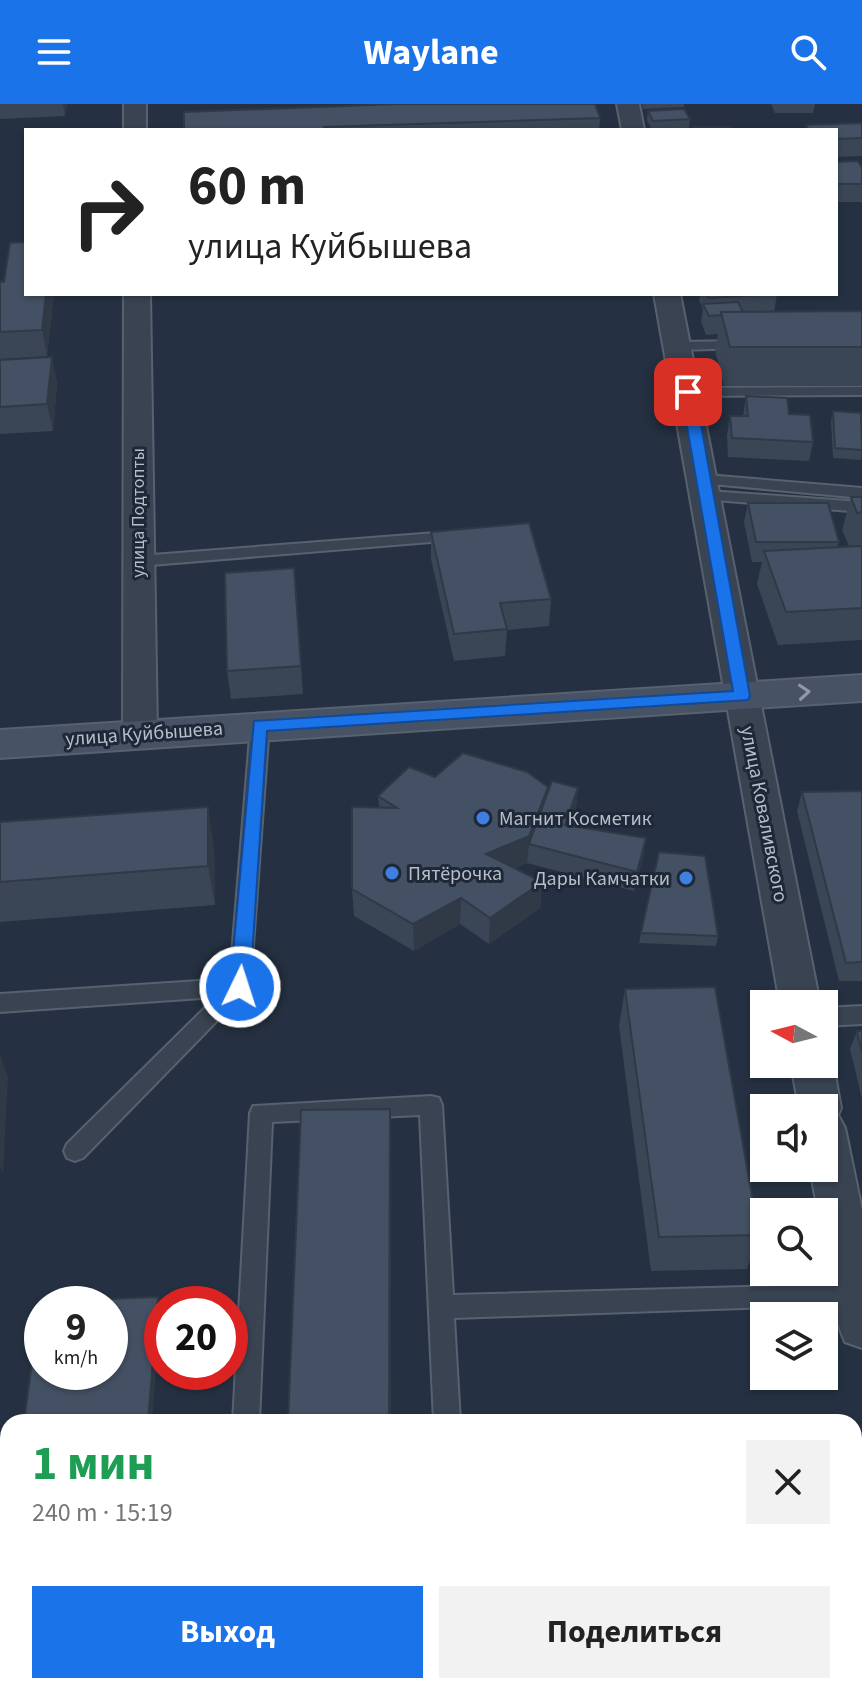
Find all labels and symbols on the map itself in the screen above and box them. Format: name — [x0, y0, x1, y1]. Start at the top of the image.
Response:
pin — [654, 358, 722, 426]
street label: улица Подтопты — [126, 448, 151, 578]
one-way arrow — [798, 684, 811, 701]
street label: улица Куйбышева — [64, 715, 224, 753]
street label: улица Коваливского — [733, 724, 795, 905]
place label: Магнит Косметик — [499, 805, 652, 833]
marker: Магнит Косметик — [474, 809, 492, 827]
place label: Пятёрочка — [408, 860, 502, 888]
marker: Пятёрочка — [383, 864, 401, 882]
place label: Дары Камчатки — [534, 865, 670, 893]
marker: Дары Камчатки — [677, 869, 695, 887]
position arrow — [198, 945, 282, 1029]
north arrow — [750, 990, 838, 1078]
speed limit sign: 20 — [144, 1286, 248, 1390]

